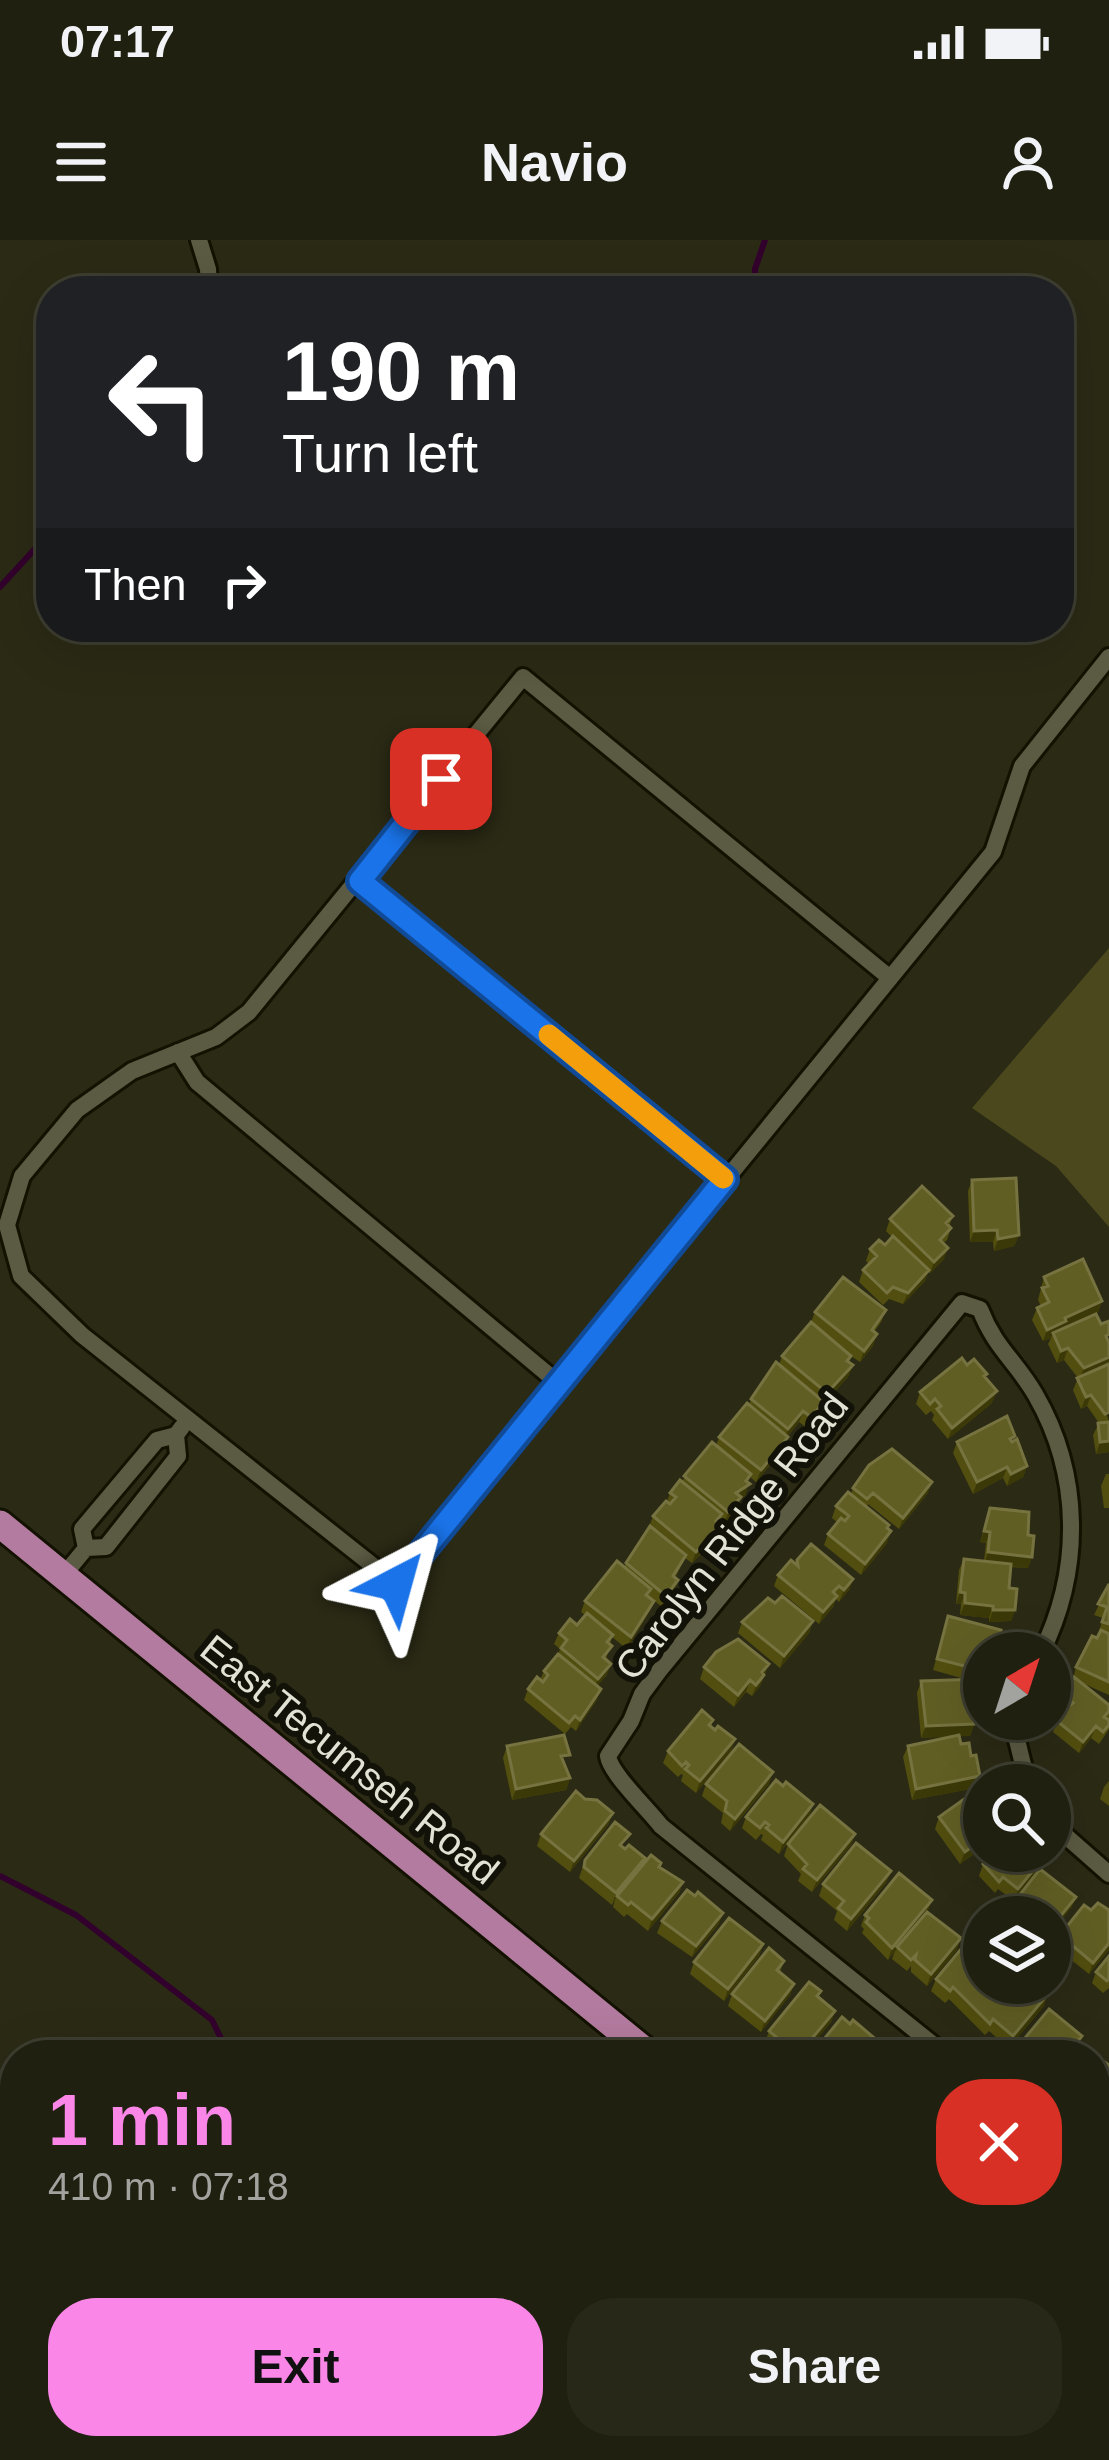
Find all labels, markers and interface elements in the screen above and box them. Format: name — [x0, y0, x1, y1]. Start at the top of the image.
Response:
text: 07:17 — [60, 16, 175, 67]
icon: menu — [48, 129, 114, 195]
icon: person — [995, 129, 1061, 195]
text: Navio — [481, 132, 628, 192]
icon: left — [84, 324, 240, 480]
text: 190 m — [282, 324, 520, 418]
text: Turn left — [282, 423, 478, 483]
icon: right — [211, 552, 277, 618]
text: Then — [84, 559, 187, 610]
pin — [390, 728, 492, 830]
icon: arrive — [408, 746, 474, 812]
street label: Carolyn Ridge Road — [606, 1385, 856, 1688]
position arrow — [333, 1521, 459, 1647]
street label: East Tecumseh Road — [192, 1626, 507, 1893]
north arrow — [963, 1632, 1071, 1740]
map controls — [963, 1632, 1071, 2004]
button: search — [963, 1764, 1071, 1872]
button: layers — [963, 1896, 1071, 2004]
button: close — [936, 2079, 1062, 2205]
text: 1 min — [48, 2080, 236, 2160]
text: 410 m · 07:18 — [48, 2165, 289, 2208]
button: Exit — [48, 2298, 543, 2436]
button: Share — [567, 2298, 1062, 2436]

